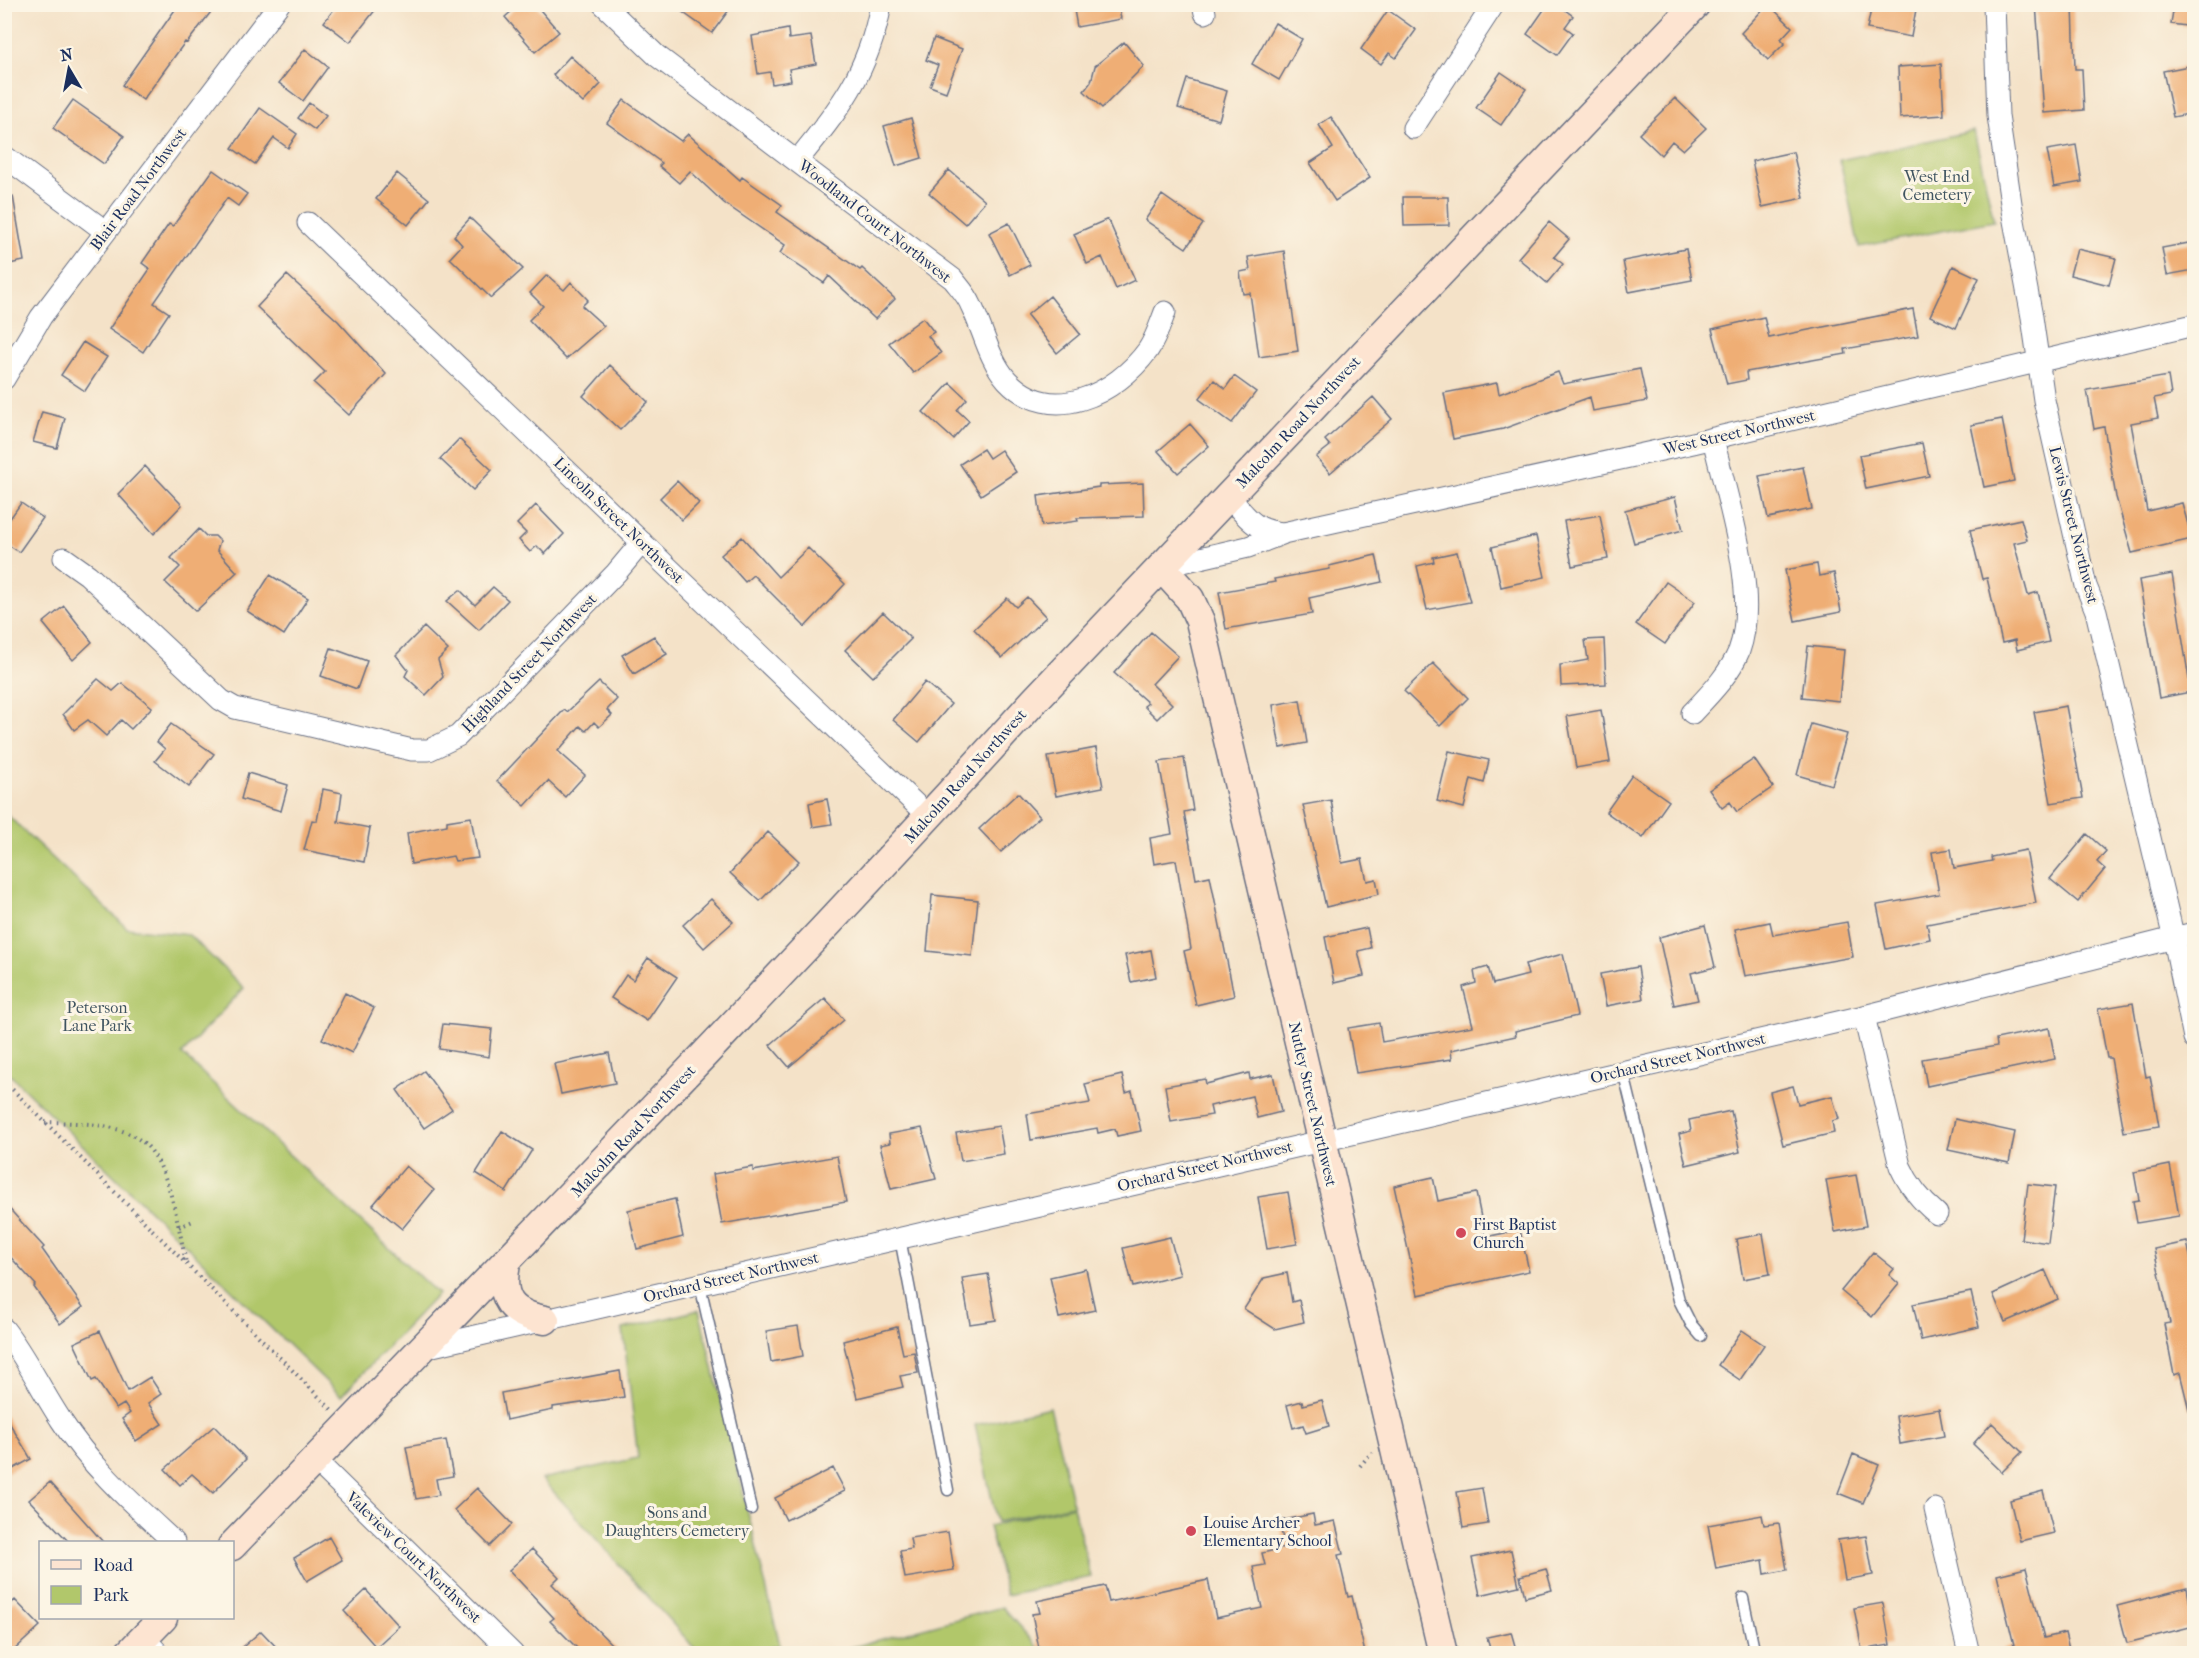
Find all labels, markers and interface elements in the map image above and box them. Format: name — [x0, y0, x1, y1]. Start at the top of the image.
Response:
north arrow — [39, 39, 99, 99]
text: N — [59, 44, 75, 65]
street label: Blair Road Northwest — [86, 124, 190, 254]
street label: Woodland Court Northwest — [794, 155, 955, 287]
park label: West End Cemetery — [1903, 167, 1972, 204]
street label: Malcolm Road Northwest — [1232, 352, 1364, 492]
street label: West Street Northwest — [1660, 405, 1817, 459]
street label: Lewis Street Northwest — [2045, 444, 2103, 606]
street label: Lincoln Street Northwest — [550, 453, 688, 587]
street label: Highland Street Northwest — [458, 589, 601, 736]
street label: Malcolm Road Northwest — [900, 705, 1030, 847]
park label: Peterson Lane Park — [62, 998, 132, 1035]
street label: Nutley Street Northwest — [1285, 1020, 1341, 1188]
street label: Orchard Street Northwest — [1588, 1028, 1768, 1087]
street label: Malcolm Road Northwest — [567, 1061, 699, 1201]
street label: Orchard Street Northwest — [1115, 1136, 1295, 1195]
place label: First Baptist Church — [1473, 1215, 1557, 1252]
marker: First Baptist Church — [1454, 1226, 1468, 1240]
street label: Orchard Street Northwest — [641, 1247, 821, 1306]
street label: Valeview Court Northwest — [342, 1487, 486, 1627]
park label: Sons and Daughters Cemetery — [605, 1503, 750, 1540]
place label: Louise Archer Elementary School — [1203, 1513, 1332, 1550]
marker: Louise Archer Elementary School — [1184, 1524, 1198, 1538]
legend — [39, 1541, 234, 1619]
text: Road — [93, 1555, 133, 1576]
text: Park — [93, 1585, 130, 1606]

